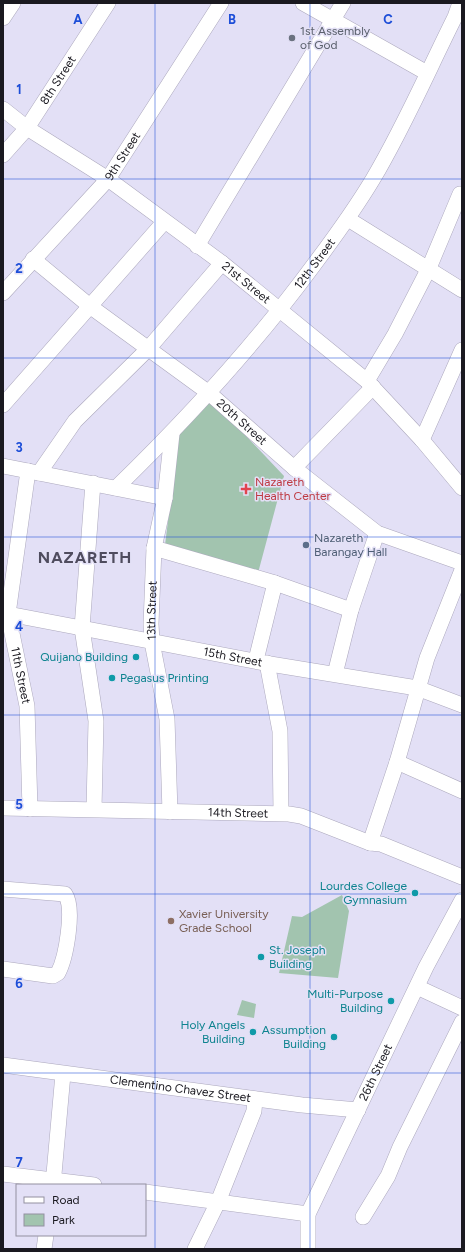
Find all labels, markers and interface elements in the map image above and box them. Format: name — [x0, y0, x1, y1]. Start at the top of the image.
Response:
text: A — [73, 12, 83, 27]
text: B — [228, 12, 236, 27]
text: C — [383, 12, 393, 27]
place label: 1st Assembly of God — [300, 24, 371, 52]
marker: 1st Assembly of God — [287, 33, 297, 43]
street label: 8th Street — [37, 53, 79, 107]
text: 1 — [16, 82, 22, 97]
street label: 9th Street — [102, 129, 143, 183]
street label: 12th Street — [291, 235, 338, 292]
street label: 21st Street — [219, 259, 274, 307]
text: 2 — [15, 261, 23, 276]
street label: 20th Street — [214, 396, 270, 448]
text: 3 — [15, 440, 23, 455]
place label: Nazareth Health Center — [255, 475, 331, 503]
marker: Nazareth Health Center — [240, 483, 252, 495]
place label: Nazareth Barangay Hall — [314, 531, 387, 559]
marker: Nazareth Barangay Hall — [301, 540, 311, 550]
district label: NAZARETH — [38, 548, 132, 567]
street label: 13th Street — [144, 580, 160, 641]
text: 4 — [15, 619, 23, 634]
street label: 15th Street — [202, 645, 264, 670]
street label: 11th Street — [8, 646, 33, 705]
place label: Quijano Building — [40, 650, 128, 664]
marker: Quijano Building — [131, 652, 141, 662]
place label: Pegasus Printing — [120, 671, 209, 685]
marker: Pegasus Printing — [107, 673, 117, 683]
text: 5 — [15, 797, 23, 812]
street label: 14th Street — [208, 805, 269, 821]
place label: Lourdes College Gymnasium — [320, 879, 407, 907]
marker: Lourdes College Gymnasium — [410, 888, 420, 898]
place label: Xavier University Grade School — [179, 907, 269, 935]
marker: Xavier University Grade School — [166, 916, 176, 926]
place label: St. Joseph Building — [269, 943, 326, 971]
marker: St. Joseph Building — [256, 952, 266, 962]
text: 6 — [15, 976, 23, 991]
place label: Multi-Purpose Building — [307, 987, 383, 1015]
marker: Multi-Purpose Building — [386, 996, 396, 1006]
place label: Holy Angels Building — [180, 1018, 245, 1046]
place label: Assumption Building — [262, 1023, 326, 1051]
marker: Holy Angels Building — [248, 1027, 258, 1037]
marker: Assumption Building — [329, 1032, 339, 1042]
street label: 26th Street — [356, 1041, 395, 1103]
street label: Clementino Chavez Street — [109, 1072, 252, 1105]
text: 7 — [15, 1155, 23, 1170]
legend — [16, 1184, 146, 1236]
text: Road — [52, 1193, 80, 1207]
text: Park — [52, 1213, 75, 1227]

